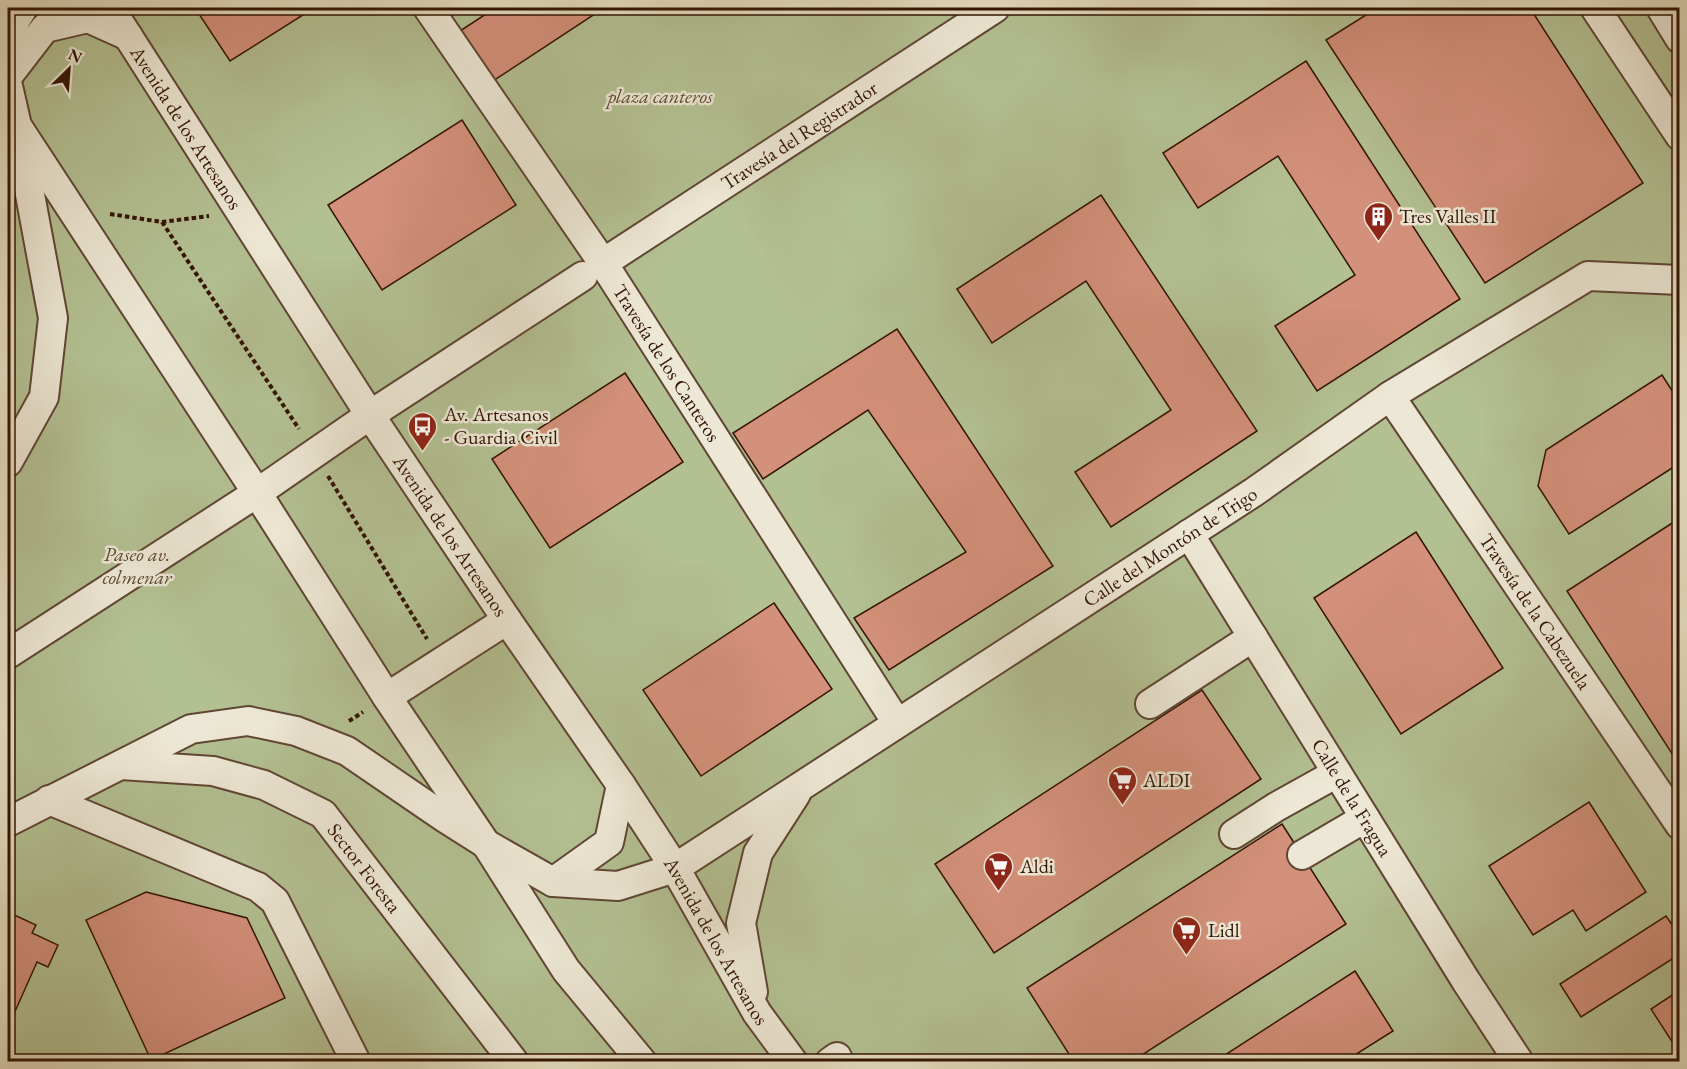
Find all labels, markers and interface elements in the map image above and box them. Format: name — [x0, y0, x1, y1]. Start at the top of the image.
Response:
north arrow — [39, 39, 99, 99]
street label: Avenida de los Artesanos — [124, 40, 248, 214]
text: N — [65, 44, 85, 68]
street label: Travesía del Registrador — [716, 75, 883, 196]
park label: plaza canteros — [604, 83, 713, 109]
building icon: Tres Valles II — [1362, 200, 1394, 242]
place label: Tres Valles II — [1399, 203, 1496, 229]
street label: Travesía de los Canteros — [607, 279, 727, 447]
place label: Av. Artesanos - Guardia Civil — [443, 401, 558, 450]
bus stop icon: Av. Artesanos - Guardia Civil — [407, 410, 439, 452]
street label: Avenida de los Artesanos — [387, 449, 514, 621]
street label: Calle del Montón de Trigo — [1078, 480, 1262, 613]
street label: Travesía de la Cabezuela — [1474, 528, 1598, 694]
park label: Paseo av. colmenar — [102, 541, 173, 590]
street label: Calle de la Fragua — [1306, 733, 1399, 862]
supermarket icon: ALDI — [1106, 764, 1138, 806]
place label: ALDI — [1142, 767, 1191, 793]
street label: Sector Foresta — [322, 818, 407, 918]
supermarket icon: Aldi — [983, 850, 1015, 892]
street label: Avenida de los Artesanos — [658, 851, 775, 1030]
place label: Aldi — [1019, 853, 1054, 879]
supermarket icon: Lidl — [1171, 914, 1203, 956]
place label: Lidl — [1208, 917, 1240, 943]

